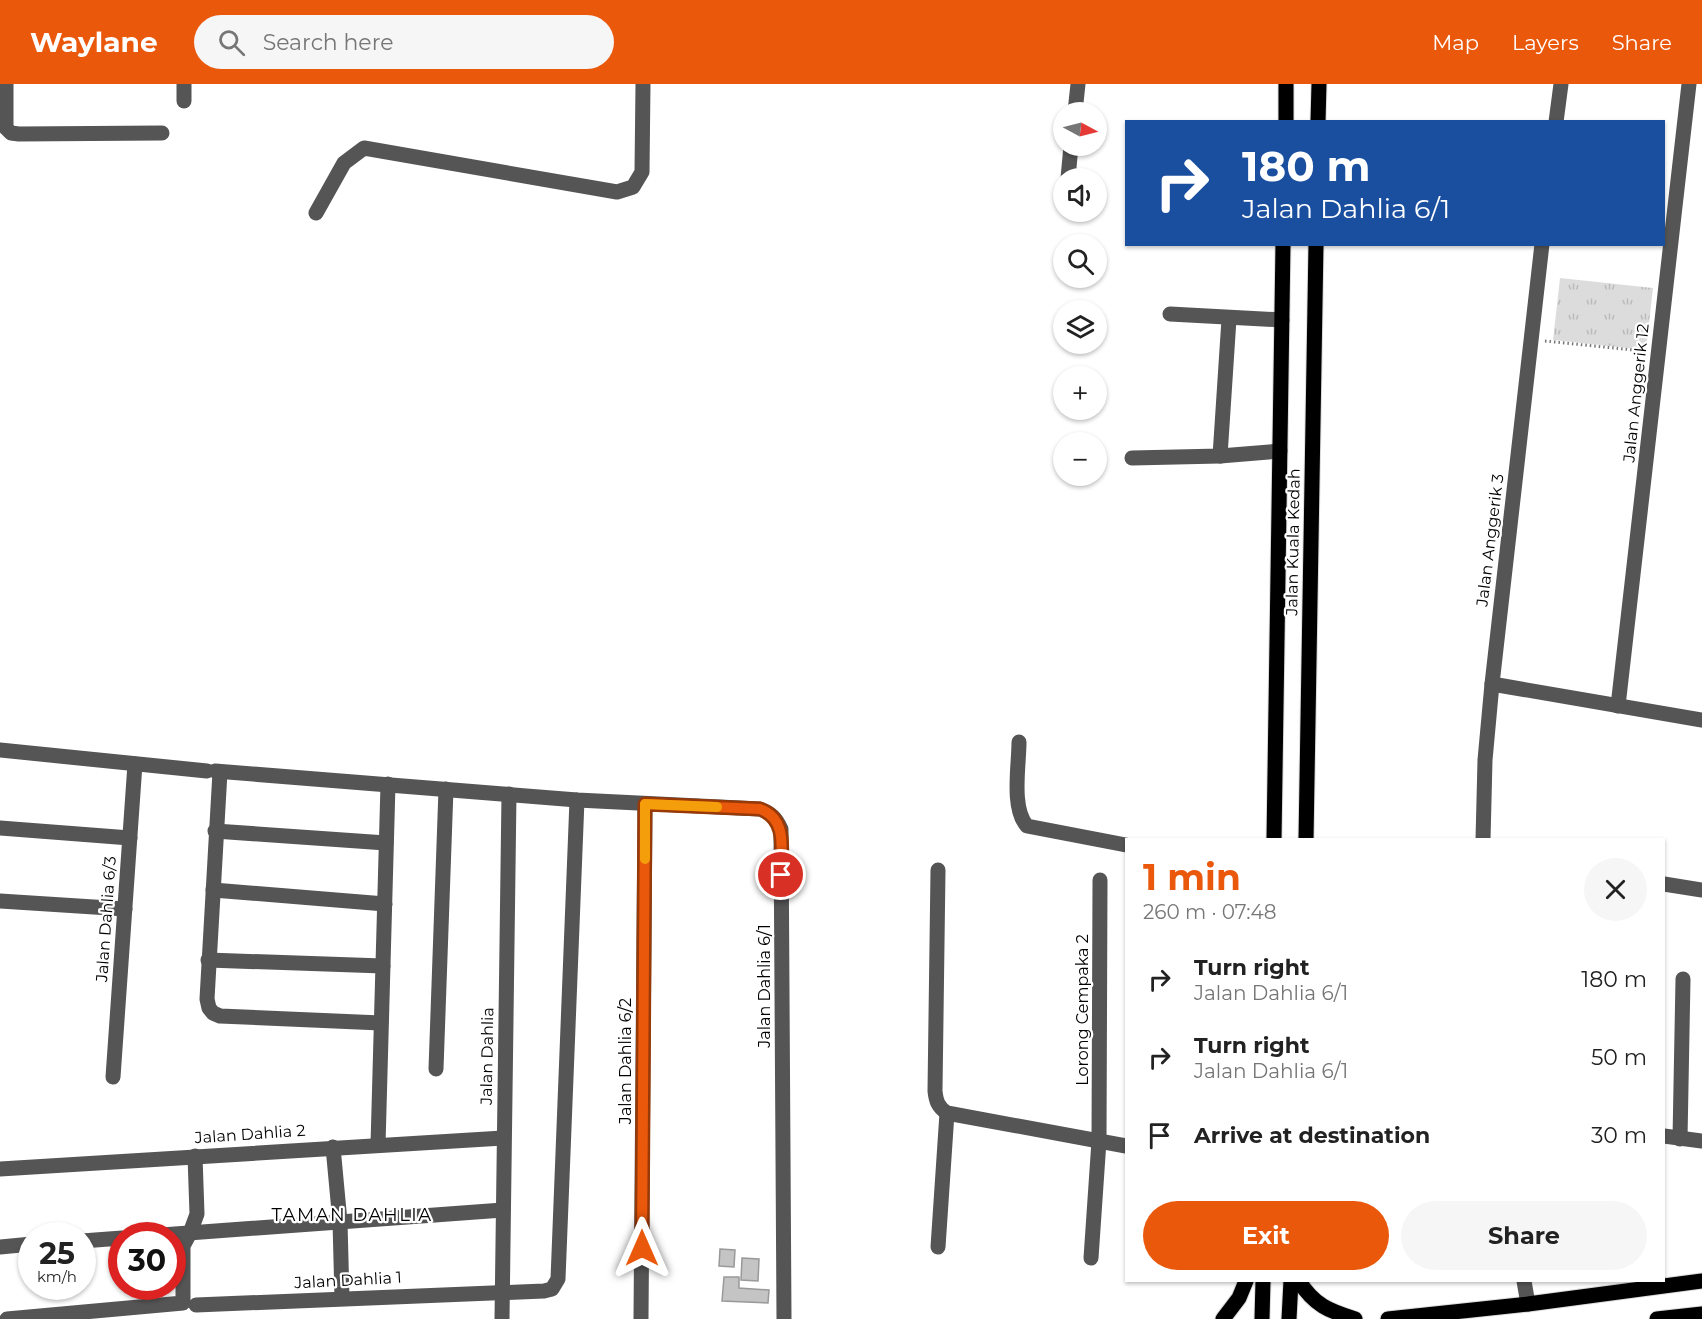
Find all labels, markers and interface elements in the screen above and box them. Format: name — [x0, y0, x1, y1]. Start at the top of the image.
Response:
search box — [194, 15, 614, 69]
text: Waylane — [30, 25, 158, 59]
icon: search — [215, 26, 248, 59]
text: Search here — [263, 29, 393, 56]
text: Map — [1432, 30, 1479, 55]
text: Layers — [1512, 30, 1579, 55]
text: Share — [1612, 30, 1672, 55]
north arrow — [1053, 102, 1107, 156]
map controls — [1053, 102, 1107, 486]
text: 180 m — [1242, 140, 1371, 192]
icon: right — [1143, 144, 1221, 222]
button: sound — [1053, 168, 1107, 222]
text: Jalan Dahlia 6/1 — [1242, 192, 1450, 225]
button: search — [1053, 234, 1107, 288]
button: layers — [1053, 300, 1107, 354]
street label: Jalan Anggerik 12 — [1619, 323, 1653, 464]
button: + — [1053, 366, 1107, 420]
button: − — [1053, 432, 1107, 486]
street label: Jalan Kuala Kedah — [1282, 468, 1304, 617]
street label: Jalan Anggerik 3 — [1472, 473, 1508, 608]
pin — [755, 849, 806, 900]
street label: Jalan Dahlia 6/3 — [92, 855, 120, 984]
text: 1 min — [1143, 855, 1241, 899]
icon: arrive — [764, 858, 797, 891]
button: close — [1584, 858, 1647, 921]
text: 260 m · 07:48 — [1143, 900, 1277, 924]
street label: Jalan Dahlia 6/1 — [755, 924, 774, 1049]
street label: Lorong Cempaka 2 — [1073, 934, 1092, 1086]
text: Turn right — [1194, 954, 1309, 981]
icon: right — [1143, 963, 1176, 996]
text: 180 m — [1581, 966, 1647, 993]
text: Jalan Dahlia 6/1 — [1194, 981, 1348, 1005]
street label: Jalan Dahlia 6/2 — [616, 998, 635, 1125]
street label: Jalan Dahlia — [477, 1007, 497, 1106]
text: Turn right — [1194, 1032, 1309, 1059]
icon: right — [1143, 1041, 1176, 1074]
text: 50 m — [1591, 1044, 1647, 1071]
text: Jalan Dahlia 6/1 — [1194, 1059, 1348, 1083]
icon: arrive — [1143, 1119, 1176, 1152]
street label: Jalan Dahlia 2 — [193, 1121, 306, 1147]
text: Arrive at destination — [1194, 1122, 1430, 1149]
text: 30 m — [1591, 1122, 1647, 1149]
button: Exit — [1143, 1201, 1389, 1270]
button: Share — [1401, 1201, 1647, 1270]
district label: TAMAN DAHLIA — [271, 1204, 433, 1226]
position arrow — [610, 1216, 674, 1280]
speed limit sign: 30 — [108, 1222, 186, 1300]
text: 25 — [39, 1235, 75, 1272]
text: km/h — [37, 1267, 77, 1286]
street label: Jalan Dahlia 1 — [293, 1268, 402, 1292]

